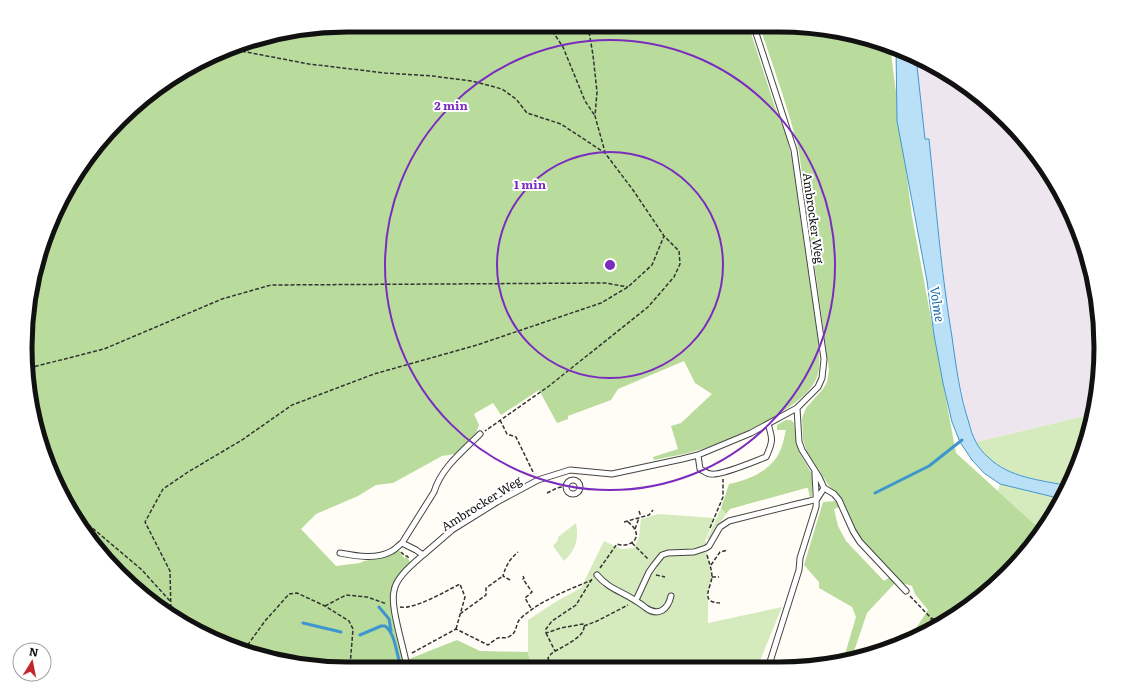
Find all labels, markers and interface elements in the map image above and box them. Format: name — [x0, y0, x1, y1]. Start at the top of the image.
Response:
text: 2 min — [434, 96, 468, 114]
street label: Ambrocker Weg — [799, 171, 829, 265]
text: 1 min — [514, 175, 547, 193]
centre of rings — [603, 258, 617, 272]
water label: Volme — [926, 285, 950, 323]
street label: Ambrocker Weg — [437, 471, 525, 535]
north arrow — [12, 642, 52, 682]
text: N — [28, 642, 40, 660]

